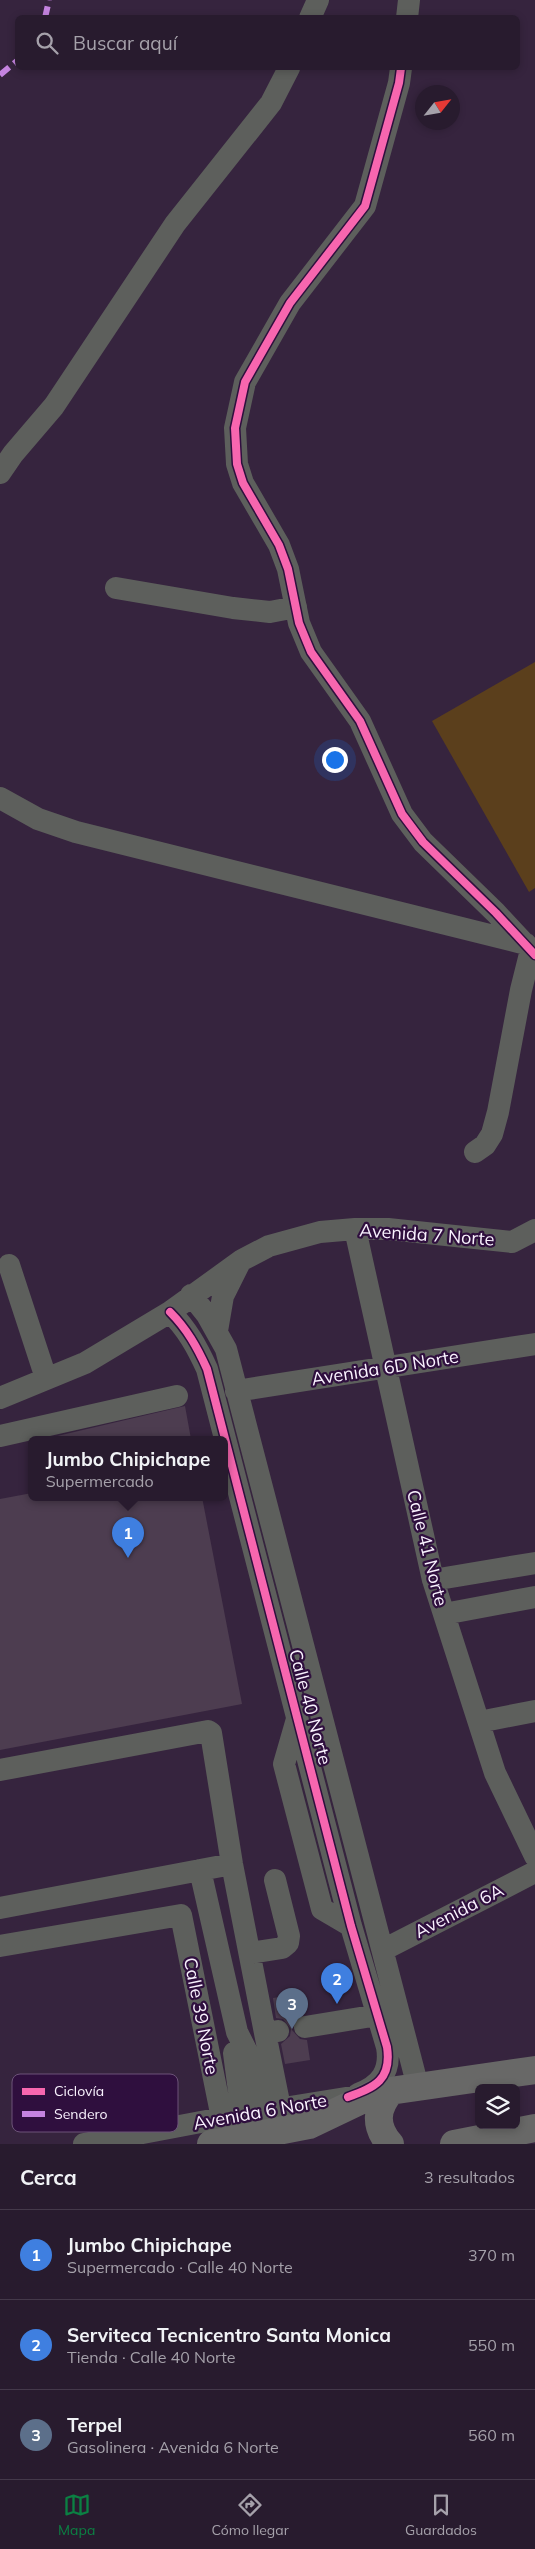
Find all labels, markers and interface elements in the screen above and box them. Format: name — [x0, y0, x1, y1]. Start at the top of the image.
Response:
search box — [15, 15, 520, 70]
icon: search — [33, 29, 61, 57]
text: Buscar aquí — [73, 31, 177, 55]
north arrow — [415, 85, 460, 130]
your location — [322, 747, 348, 773]
street label: Avenida 7 Norte — [359, 1218, 495, 1251]
street label: Avenida 6D Norte — [310, 1345, 460, 1391]
popup — [28, 1436, 228, 1501]
text: Jumbo Chipichape — [46, 1447, 210, 1471]
text: Supermercado — [46, 1471, 154, 1491]
street label: Calle 41 Norte — [402, 1487, 453, 1608]
pin: 1 — [112, 1517, 144, 1558]
street label: Calle 40 Norte — [284, 1646, 337, 1767]
street label: Avenida 6A — [410, 1878, 507, 1943]
street label: Calle 39 Norte — [179, 1955, 224, 2076]
pin: 2 — [321, 1963, 353, 2004]
pin: 3 — [276, 1988, 308, 2029]
legend — [12, 2074, 178, 2132]
text: Ciclovía — [54, 2082, 104, 2100]
map controls — [475, 2084, 520, 2129]
button: layers — [475, 2084, 520, 2129]
street label: Avenida 6 Norte — [191, 2088, 329, 2135]
text: Sendero — [54, 2105, 108, 2123]
text: Cerca — [20, 2164, 77, 2190]
text: 3 resultados — [424, 2167, 515, 2187]
text: Jumbo Chipichape — [67, 2233, 232, 2257]
text: 1 — [31, 2245, 41, 2265]
text: 370 m — [468, 2245, 515, 2265]
text: Supermercado · Calle 40 Norte — [67, 2257, 293, 2277]
text: Serviteca Tecnicentro Santa Monica — [67, 2323, 391, 2347]
text: 2 — [31, 2335, 41, 2355]
text: 550 m — [468, 2335, 515, 2355]
text: Tienda · Calle 40 Norte — [67, 2347, 236, 2367]
text: Terpel — [67, 2413, 122, 2437]
text: 3 — [31, 2425, 41, 2445]
text: 560 m — [468, 2425, 515, 2445]
text: Gasolinera · Avenida 6 Norte — [67, 2437, 279, 2457]
tab: Mapa — [58, 2491, 95, 2539]
tab: Cómo llegar — [212, 2491, 289, 2539]
tab: Guardados — [405, 2491, 477, 2539]

